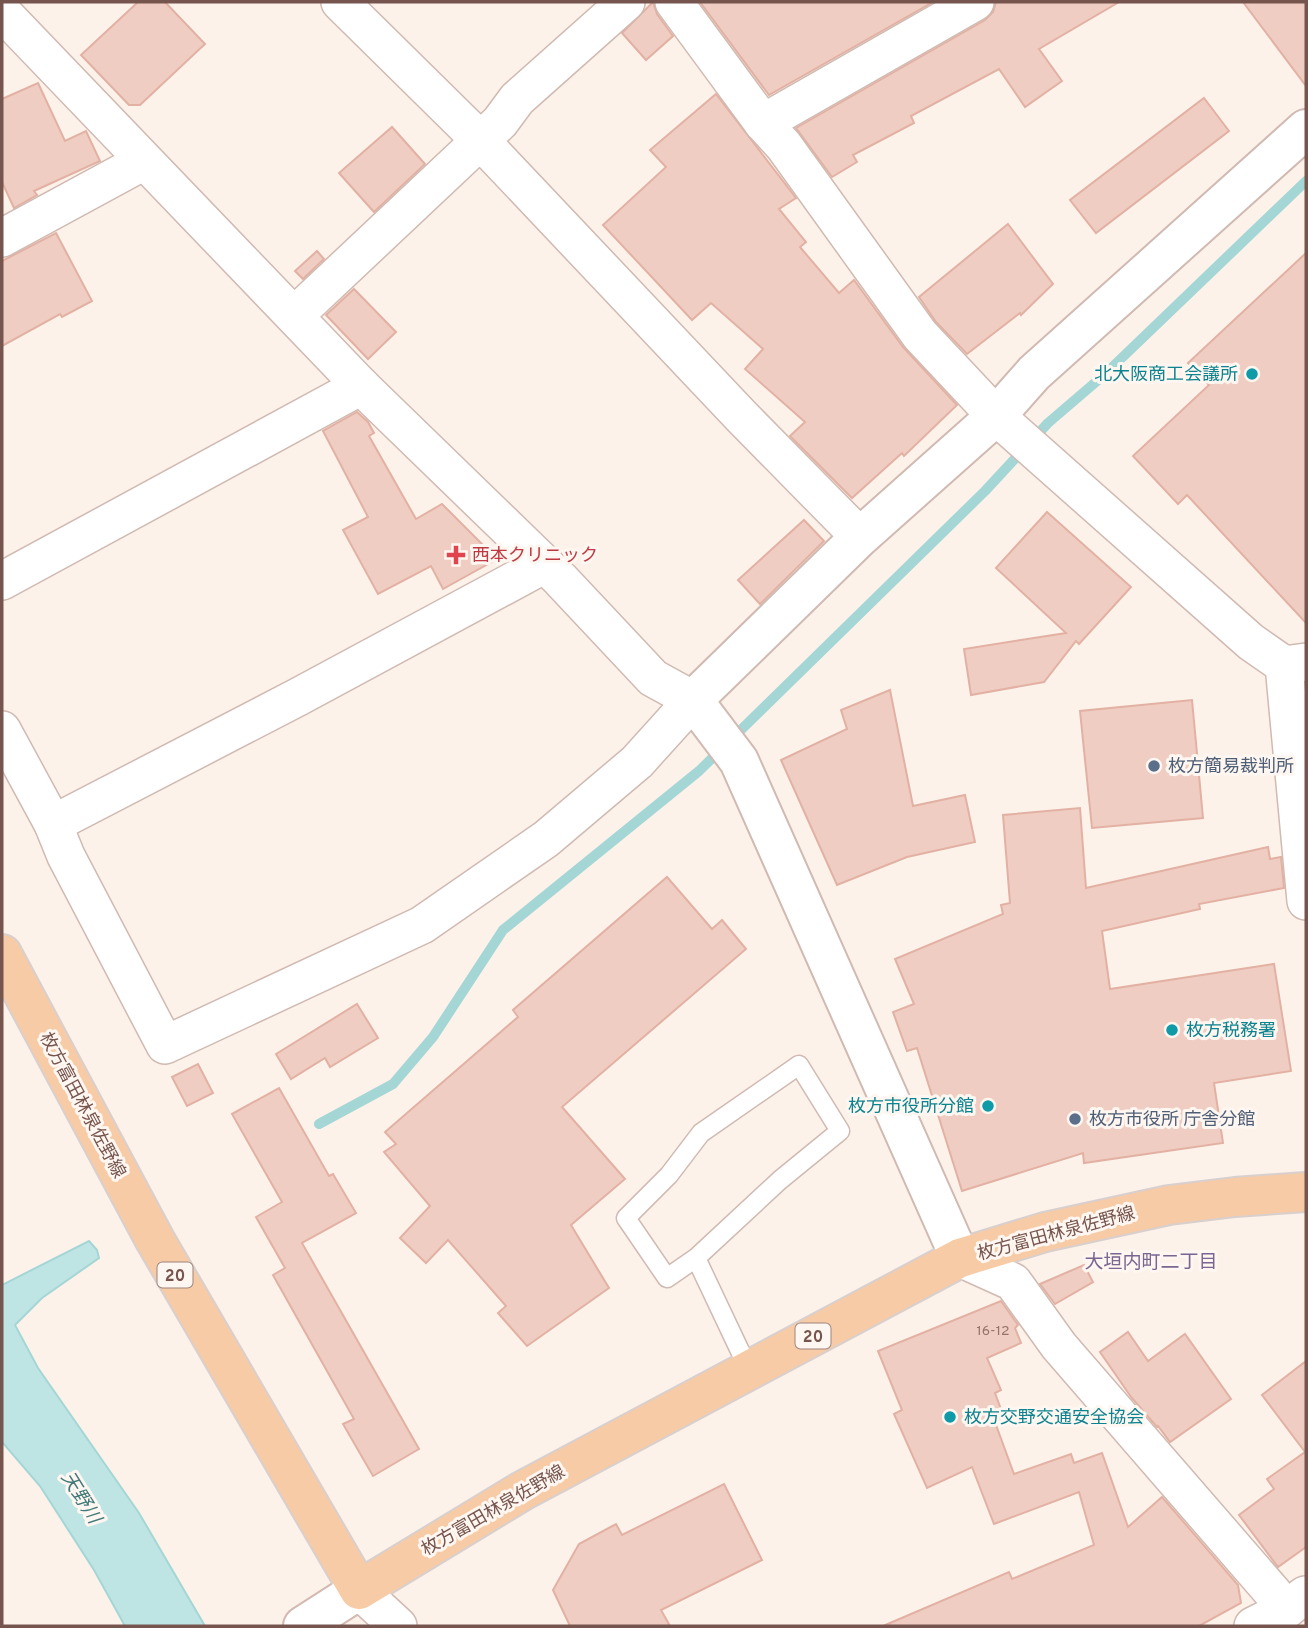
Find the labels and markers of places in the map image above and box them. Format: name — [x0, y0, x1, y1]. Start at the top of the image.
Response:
place label: 北大阪商工会議所 — [1094, 364, 1238, 387]
marker: 北大阪商工会議所 — [1244, 366, 1260, 382]
marker: 西本クリニック — [446, 545, 466, 565]
place label: 西本クリニック — [472, 545, 598, 568]
place label: 枚方簡易裁判所 — [1168, 756, 1294, 779]
marker: 枚方簡易裁判所 — [1146, 758, 1162, 774]
place label: 枚方税務署 — [1186, 1020, 1276, 1043]
marker: 枚方税務署 — [1164, 1022, 1180, 1038]
place label: 枚方市役所分館 — [848, 1096, 974, 1119]
marker: 枚方市役所分館 — [980, 1098, 996, 1114]
place label: 枚方市役所 庁舎分館 — [1089, 1109, 1255, 1132]
marker: 枚方市役所 庁舎分館 — [1067, 1111, 1083, 1127]
place label: 枚方交野交通安全協会 — [964, 1407, 1144, 1430]
marker: 枚方交野交通安全協会 — [942, 1409, 958, 1425]

